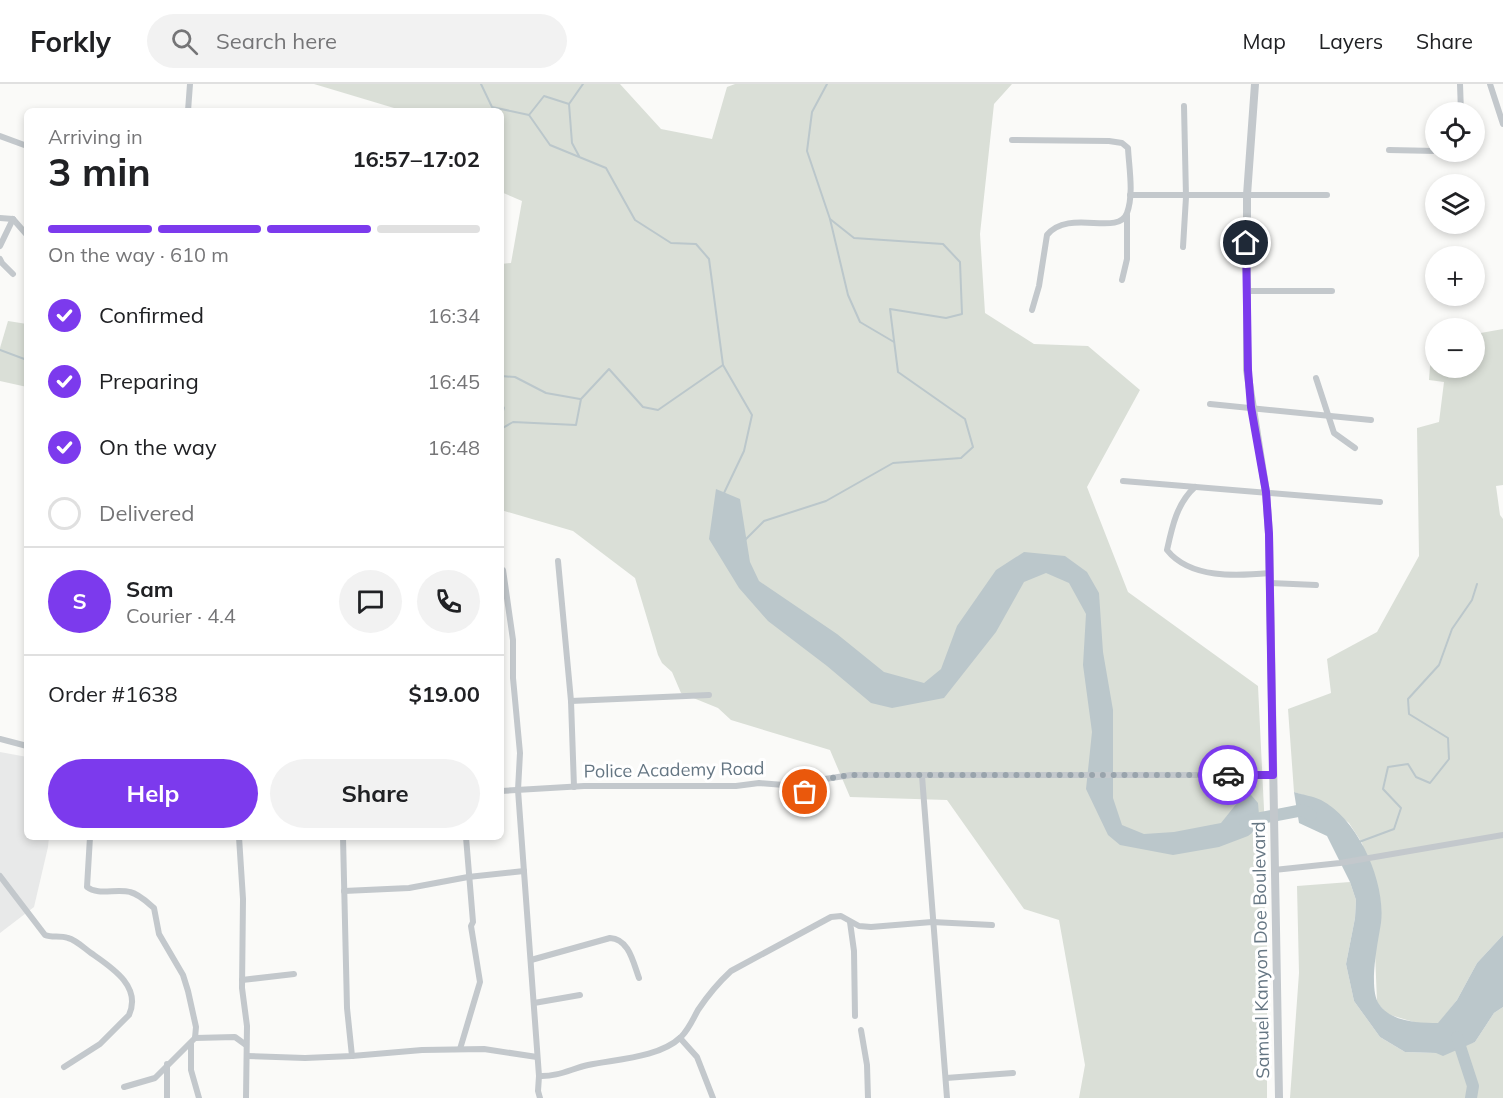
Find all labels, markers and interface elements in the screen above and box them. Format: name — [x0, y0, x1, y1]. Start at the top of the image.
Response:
search box — [147, 14, 567, 68]
text: Forkly — [30, 24, 111, 59]
icon: search — [168, 25, 201, 58]
text: Search here — [216, 27, 337, 55]
text: Map — [1243, 28, 1286, 54]
text: Layers — [1319, 28, 1383, 54]
text: Share — [1416, 28, 1473, 54]
map controls — [1425, 102, 1485, 378]
button: locate — [1425, 102, 1485, 162]
text: Arriving in — [48, 124, 143, 149]
text: 16:57–17:02 — [352, 145, 480, 173]
text: 3 min — [48, 147, 151, 196]
button: layers — [1425, 174, 1485, 234]
pin — [1220, 217, 1271, 268]
icon: home — [1229, 226, 1262, 259]
text: On the way · 610 m — [48, 242, 229, 267]
button: + — [1425, 246, 1485, 306]
icon: check — [48, 299, 81, 332]
text: Confirmed — [99, 301, 204, 329]
text: 16:34 — [427, 303, 480, 328]
button: − — [1425, 318, 1485, 378]
icon: check — [48, 365, 81, 398]
text: Preparing — [99, 367, 199, 395]
text: 16:45 — [427, 369, 480, 394]
icon: check — [48, 431, 81, 464]
text: On the way — [99, 433, 217, 461]
text: 16:48 — [427, 435, 480, 460]
text: Delivered — [99, 499, 194, 527]
button: chat — [339, 570, 402, 633]
button: phone — [417, 570, 480, 633]
text: Sam — [126, 575, 174, 603]
text: S — [72, 587, 87, 615]
text: Courier · 4.4 — [126, 603, 236, 628]
text: Order #1638 — [48, 680, 178, 708]
text: $19.00 — [409, 680, 480, 708]
courier — [1198, 745, 1258, 805]
street label: Police Academy Road — [583, 756, 765, 783]
button: Help — [48, 759, 258, 828]
button: Share — [270, 759, 480, 828]
icon: car — [1212, 759, 1245, 792]
pin — [779, 766, 830, 817]
icon: bag — [788, 775, 821, 808]
street label: Samuel Kanyon Doe Boulevard — [1247, 821, 1274, 1079]

